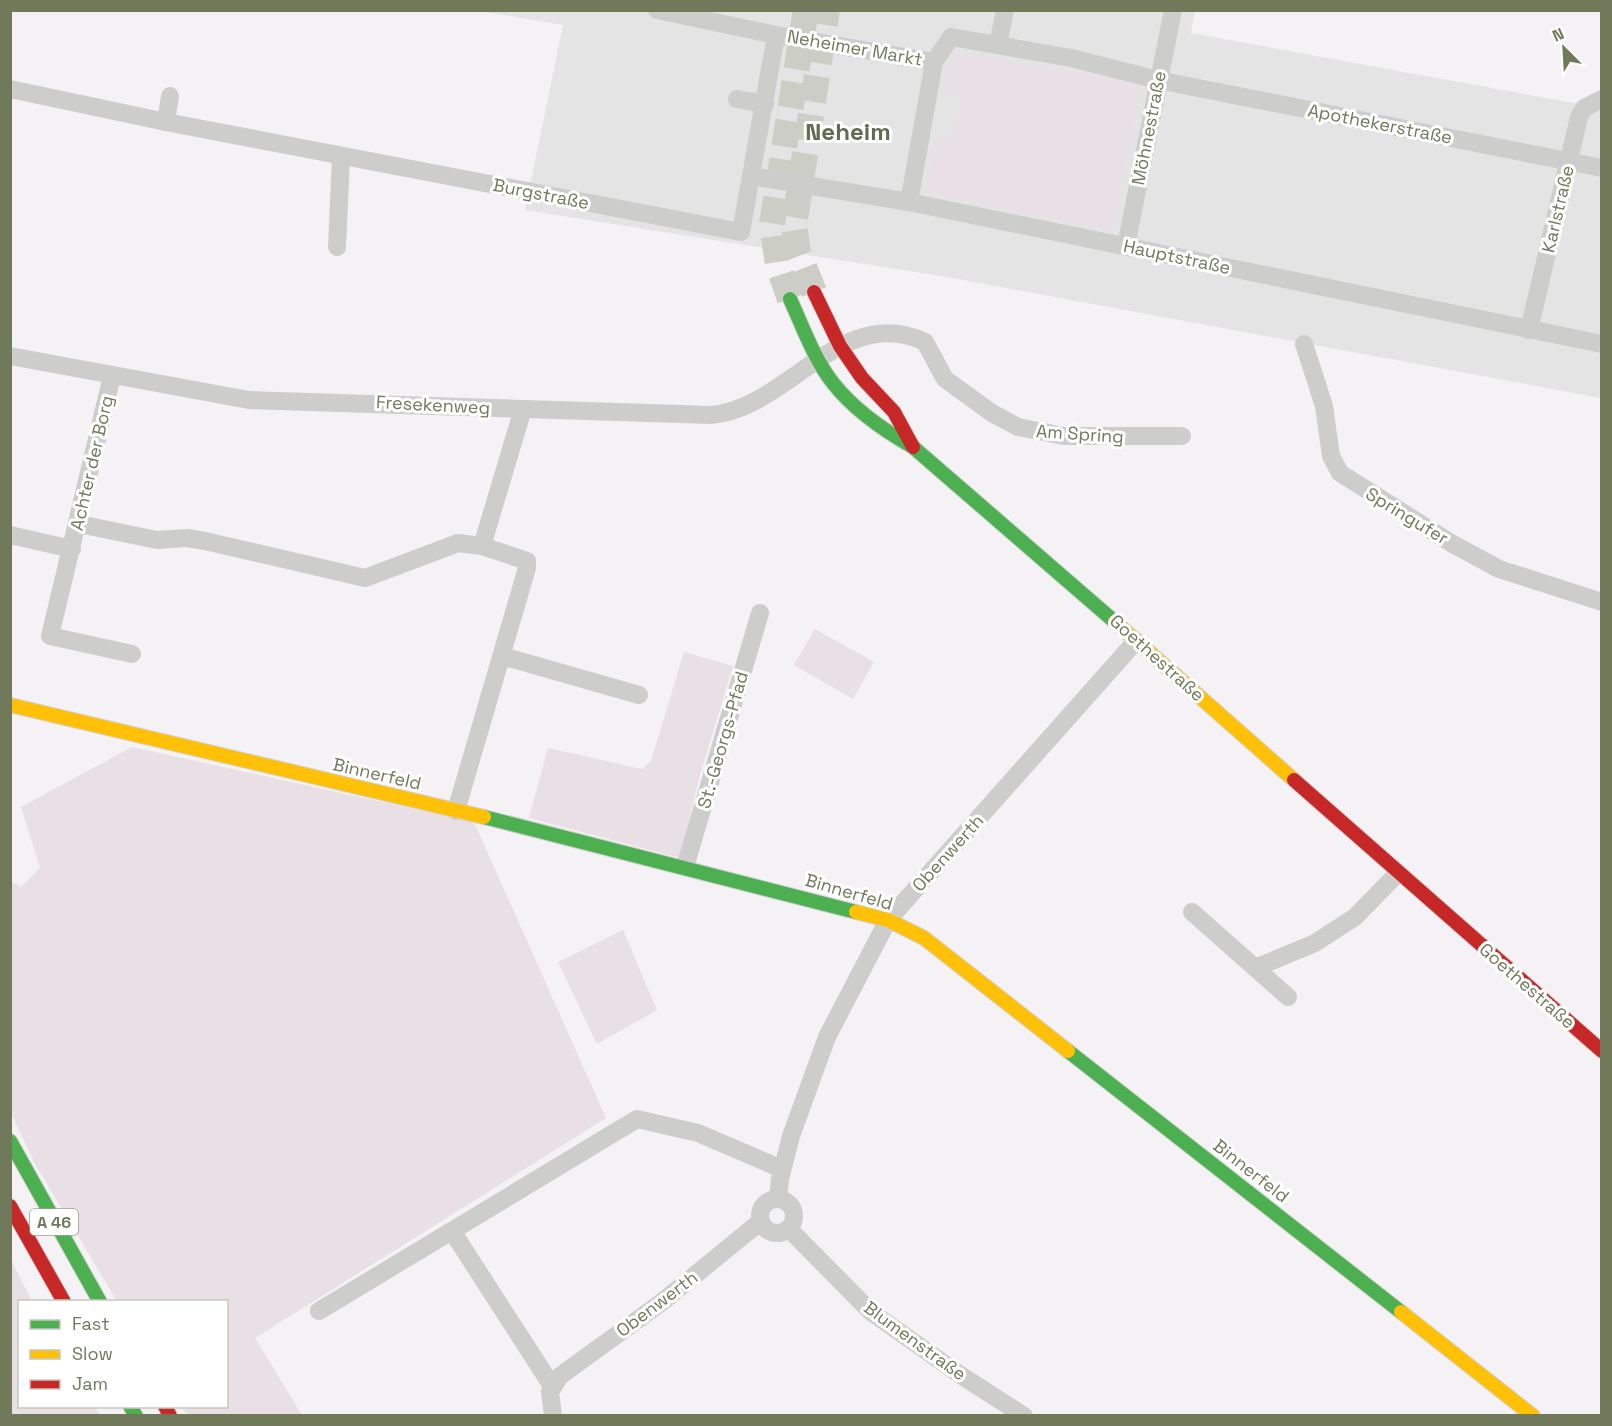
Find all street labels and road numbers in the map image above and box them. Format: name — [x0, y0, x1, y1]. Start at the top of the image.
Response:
street label: Neheimer Markt — [786, 24, 925, 71]
street label: Möhnestraße — [1126, 69, 1171, 187]
street label: Apothekerstraße — [1306, 98, 1454, 149]
street label: Karlstraße — [1536, 163, 1579, 255]
street label: Burgstraße — [491, 173, 591, 214]
street label: Hauptstraße — [1121, 234, 1233, 279]
street label: Fresekenweg — [375, 390, 491, 419]
street label: Achter der Borg — [65, 393, 118, 533]
street label: Am Spring — [1035, 419, 1125, 448]
street label: Springufer — [1362, 482, 1453, 549]
street label: Goethestraße — [1105, 609, 1209, 706]
street label: St.-Georgs-Pfad — [692, 669, 753, 811]
street label: Binnerfeld — [331, 752, 424, 795]
street label: Obenwerth — [907, 809, 988, 896]
street label: Binnerfeld — [803, 868, 896, 915]
street label: Goethestraße — [1475, 938, 1580, 1034]
street label: Binnerfeld — [1209, 1134, 1294, 1207]
road number: A 46 — [30, 1209, 78, 1235]
street label: Obenwerth — [611, 1265, 702, 1342]
street label: Blumenstraße — [860, 1296, 971, 1385]

